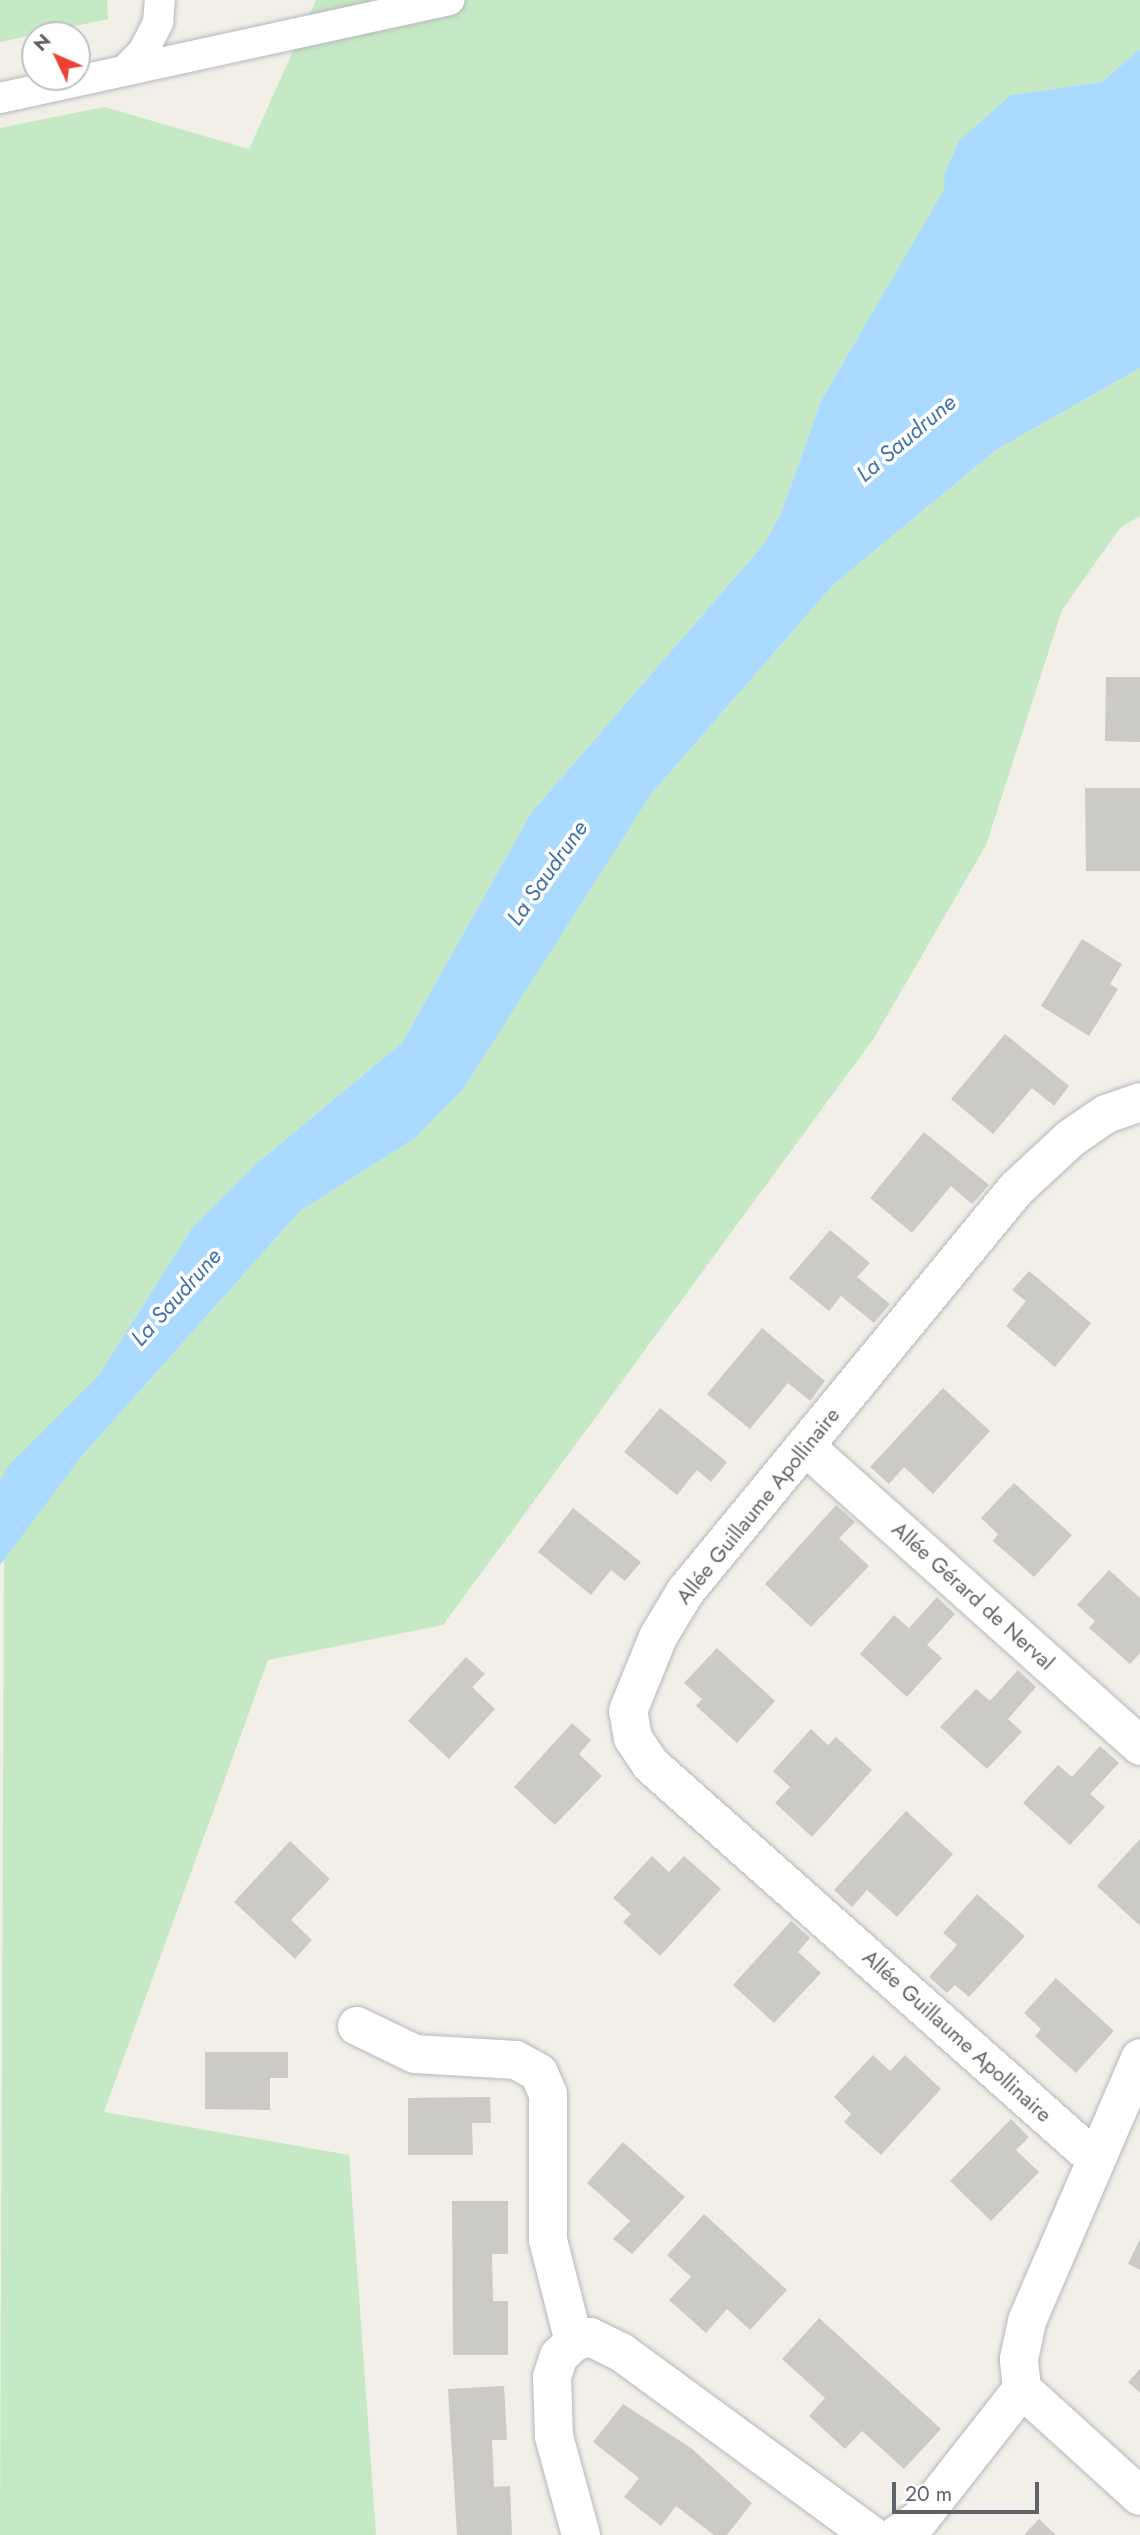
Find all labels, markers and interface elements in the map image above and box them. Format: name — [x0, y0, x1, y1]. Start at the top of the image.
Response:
north arrow — [21, 21, 91, 91]
text: N — [27, 28, 57, 57]
water label: La Saudrune — [851, 388, 961, 488]
water label: La Saudrune — [501, 815, 593, 931]
water label: La Saudrune — [125, 1243, 227, 1351]
street label: Allée Guillaume Apollinaire — [671, 1403, 845, 1609]
street label: Allée Gérard de Nerval — [887, 1517, 1059, 1675]
street label: Allée Guillaume Apollinaire — [857, 1945, 1057, 2127]
scale bar — [895, 2468, 1042, 2512]
text: 20 m — [905, 2479, 952, 2509]

